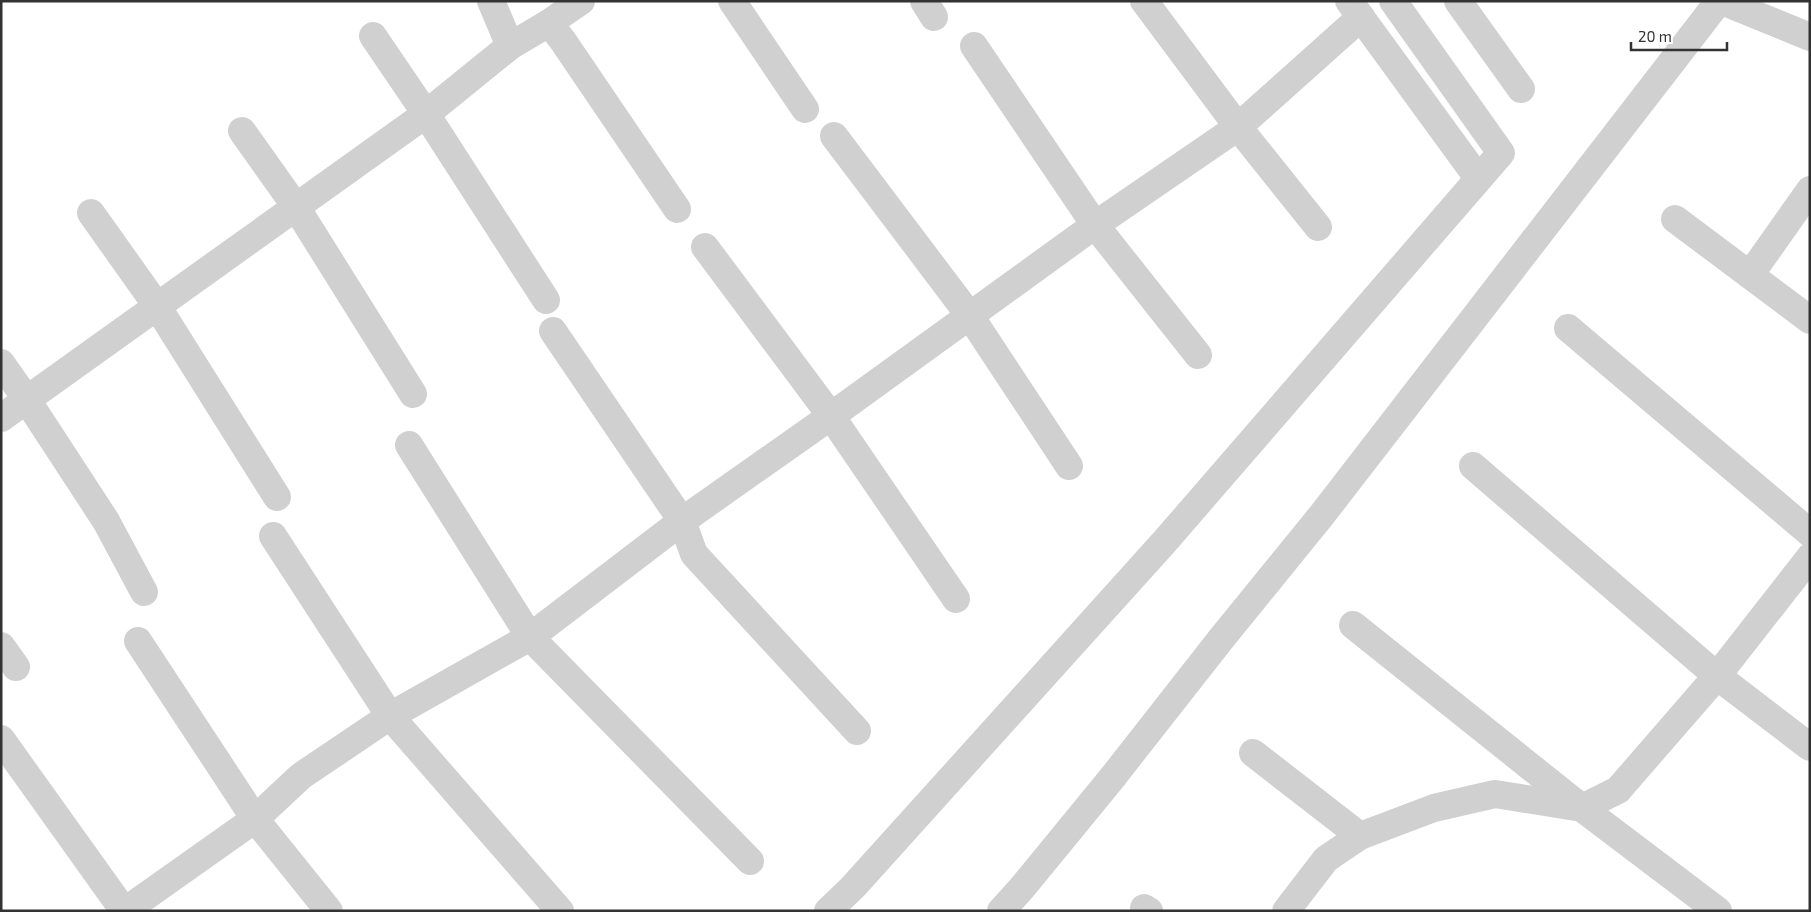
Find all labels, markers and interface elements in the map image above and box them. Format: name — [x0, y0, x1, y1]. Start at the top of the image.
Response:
scale bar — [1631, 20, 1727, 52]
text: 20 m — [1638, 27, 1672, 45]

